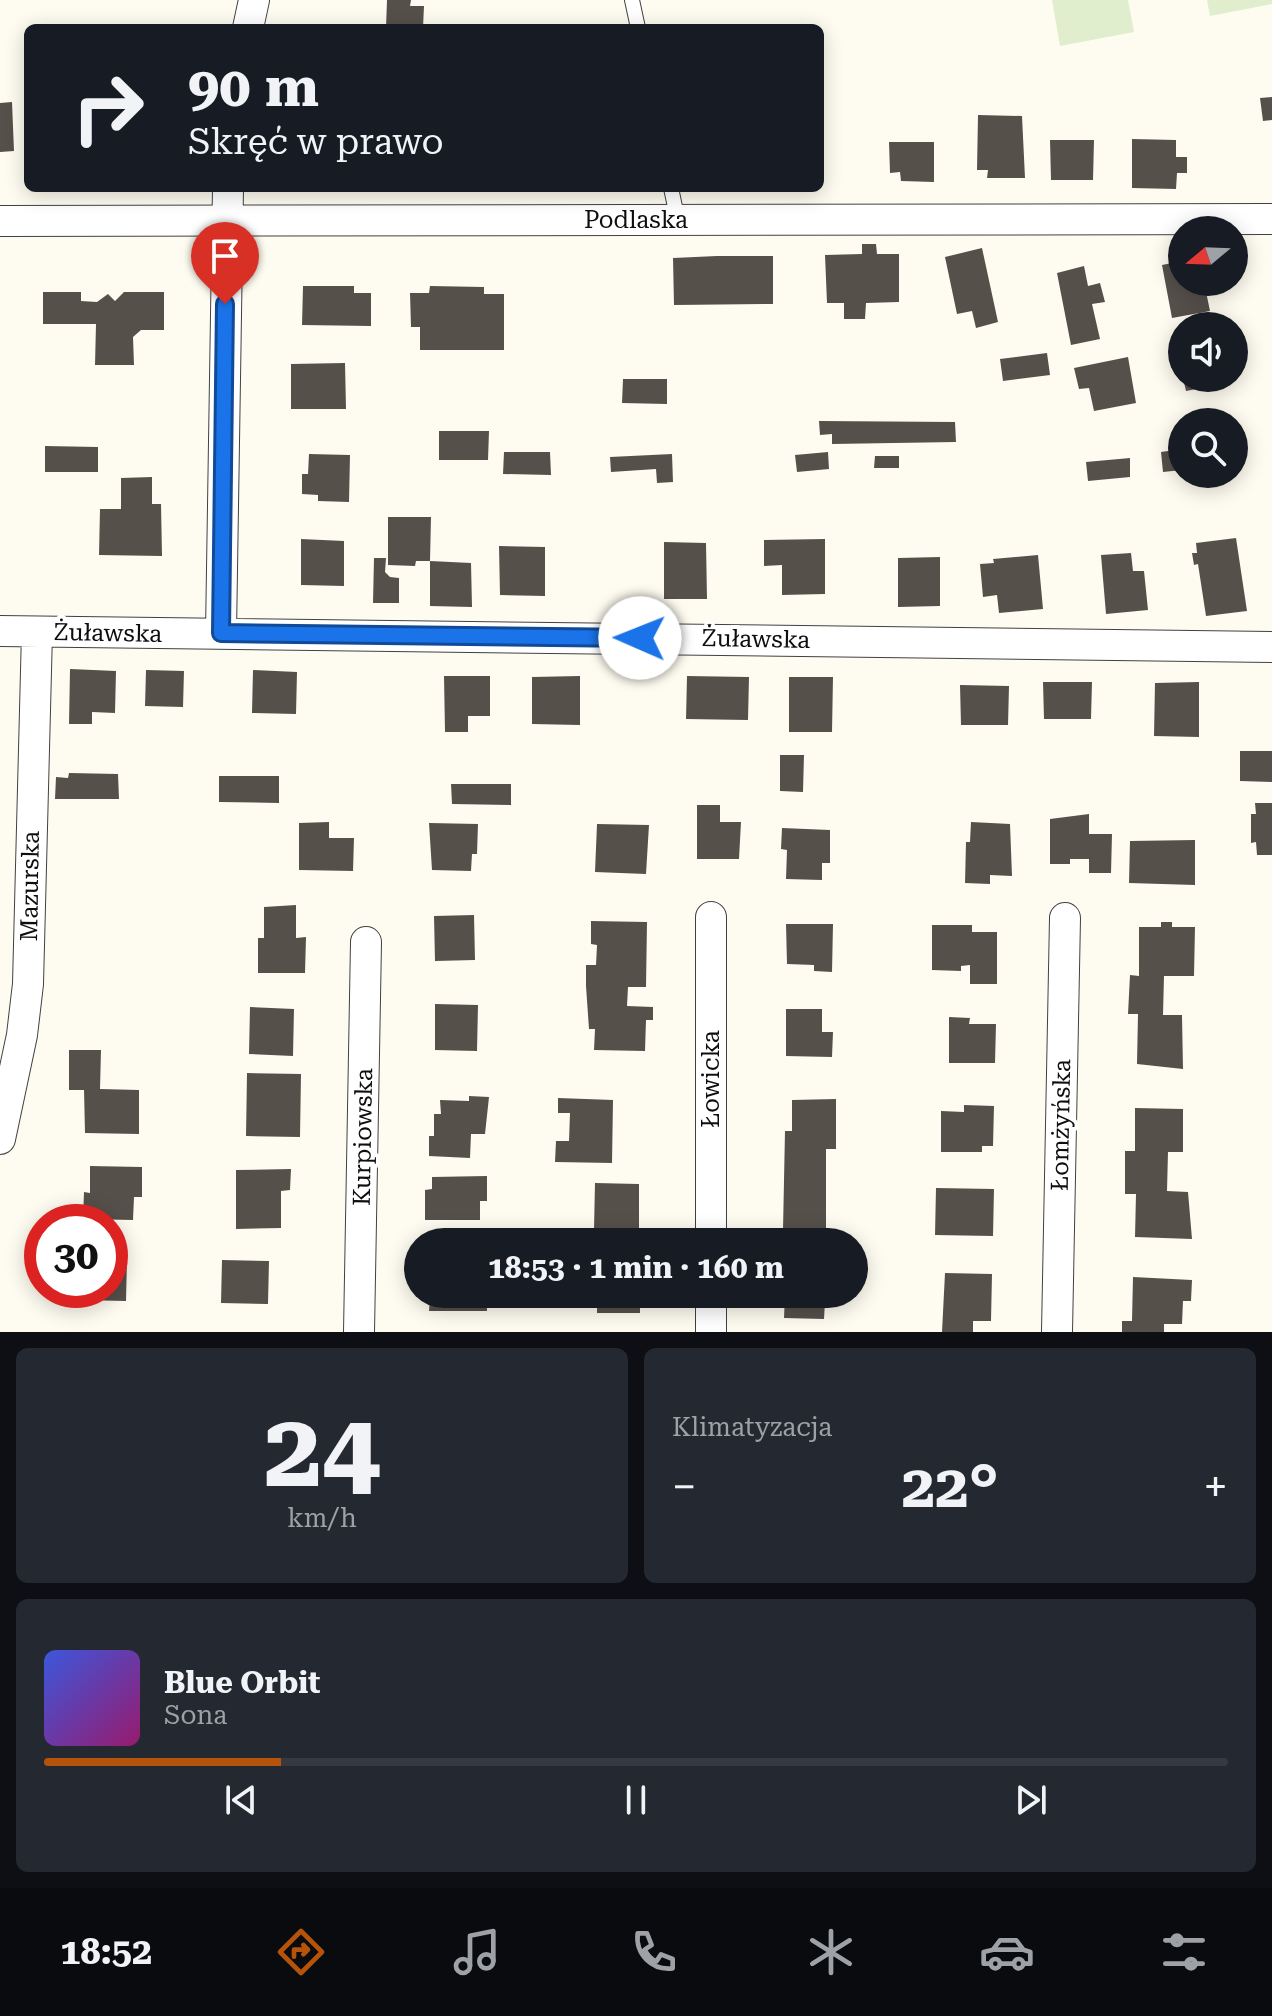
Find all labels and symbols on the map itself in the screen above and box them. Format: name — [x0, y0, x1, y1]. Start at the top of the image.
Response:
street label: Podlaska — [584, 206, 688, 234]
north arrow — [1168, 216, 1248, 296]
pin — [191, 222, 259, 304]
position arrow — [598, 596, 682, 680]
street label: Żuławska — [53, 617, 163, 648]
street label: Żuławska — [701, 623, 811, 654]
street label: Mazurska — [15, 830, 45, 942]
street label: Łowicka — [697, 1030, 725, 1128]
street label: Łomżyńska — [1046, 1059, 1076, 1191]
street label: Kurpiowska — [348, 1068, 378, 1206]
speed limit sign: 30 — [24, 1204, 128, 1308]

